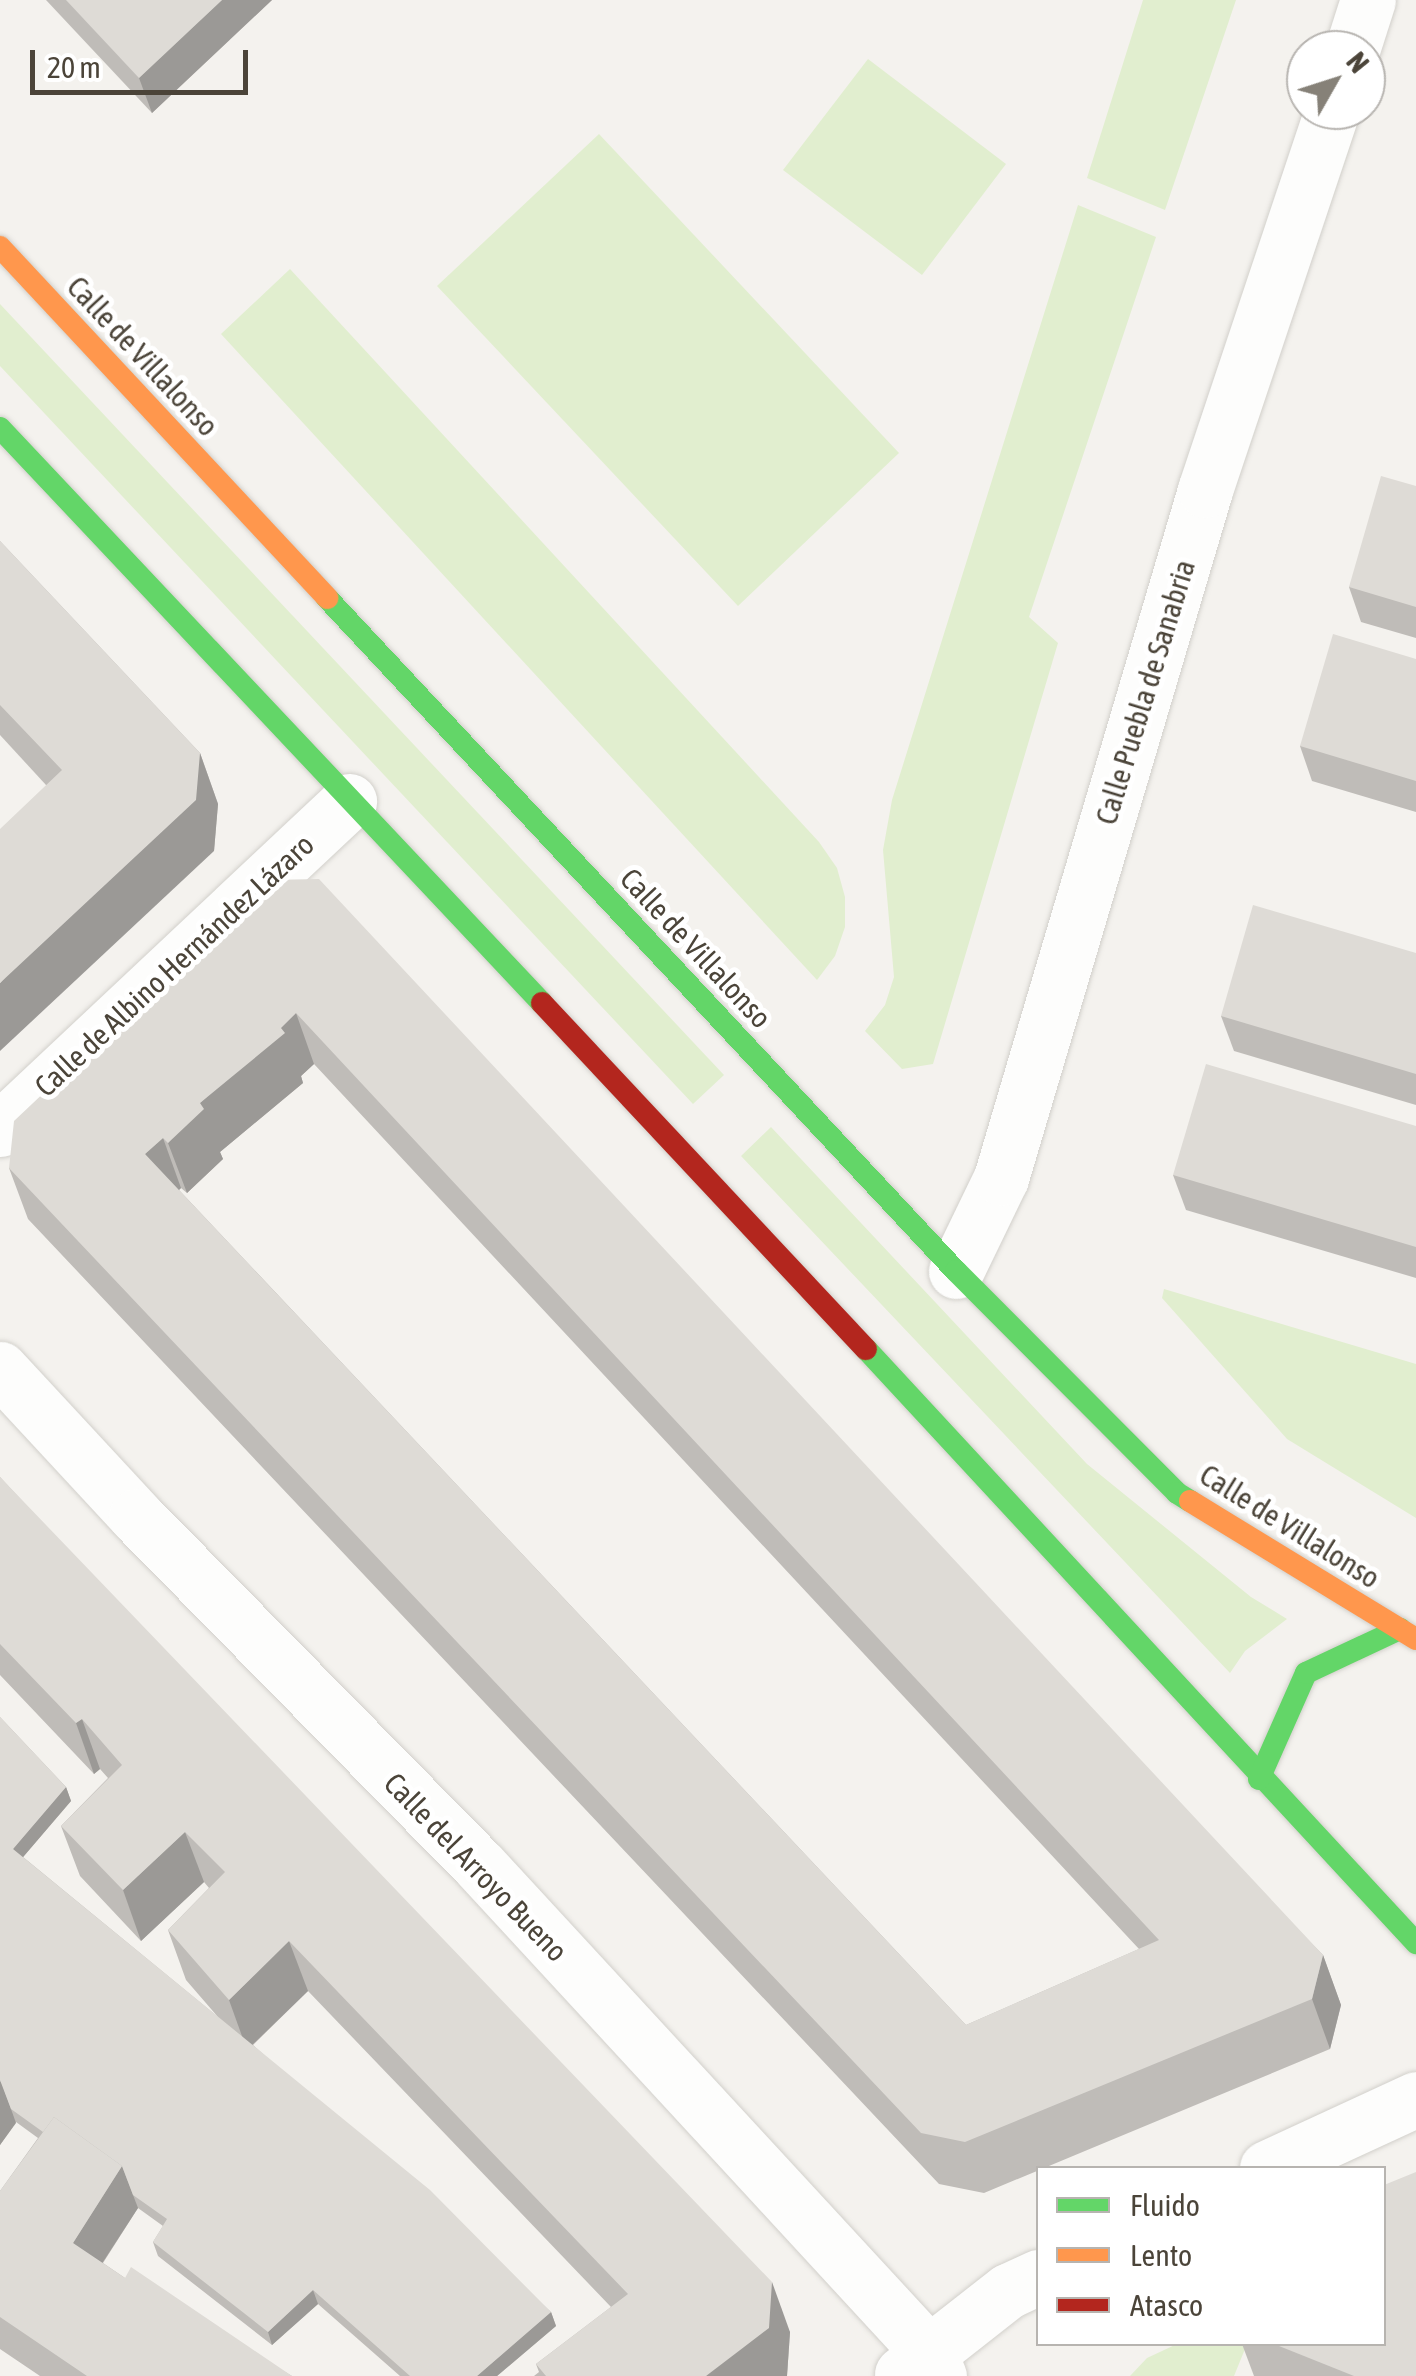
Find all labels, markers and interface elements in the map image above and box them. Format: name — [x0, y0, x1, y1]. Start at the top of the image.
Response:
scale bar — [35, 30, 252, 92]
north arrow — [1286, 30, 1386, 130]
text: N — [1340, 46, 1375, 79]
text: 20 m — [47, 50, 101, 84]
street label: Calle de Villalonso — [60, 269, 226, 443]
street label: Calle Puebla de Sanabria — [1088, 555, 1202, 829]
street label: Calle de Albino Hernández Lázaro — [27, 826, 321, 1104]
street label: Calle de Villalonso — [613, 861, 779, 1035]
street label: Calle de Villalonso — [1193, 1456, 1387, 1596]
street label: Calle del Arroyo Bueno — [377, 1765, 575, 1969]
legend — [1036, 2166, 1386, 2346]
text: Fluido — [1130, 2188, 1200, 2222]
text: Lento — [1130, 2238, 1192, 2272]
text: Atasco — [1130, 2288, 1203, 2322]

